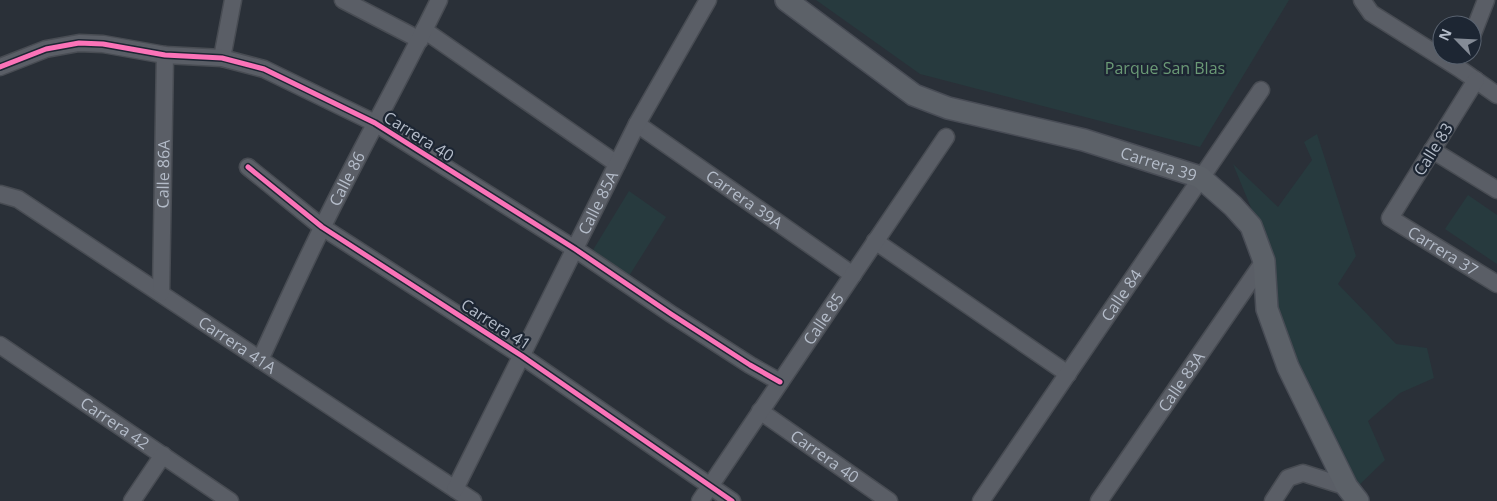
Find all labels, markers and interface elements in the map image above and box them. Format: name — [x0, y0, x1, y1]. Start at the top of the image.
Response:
north arrow — [1432, 15, 1482, 65]
text: N — [1434, 25, 1456, 44]
park label: Parque San Blas — [1105, 57, 1225, 79]
street label: Carrera 40 — [380, 106, 458, 166]
street label: Calle 83 — [1408, 118, 1458, 180]
street label: Calle 86A — [151, 139, 175, 209]
street label: Carrera 39 — [1118, 141, 1200, 186]
street label: Calle 86 — [324, 148, 370, 210]
street label: Carrera 39A — [702, 165, 788, 234]
street label: Calle 85A — [573, 166, 623, 238]
street label: Carrera 37 — [1404, 221, 1482, 281]
street label: Calle 84 — [1096, 265, 1147, 326]
street label: Calle 85 — [798, 288, 849, 349]
street label: Carrera 41 — [457, 293, 535, 355]
street label: Carrera 41A — [194, 311, 281, 379]
street label: Calle 83A — [1153, 346, 1210, 416]
street label: Carrera 42 — [76, 392, 154, 454]
street label: Carrera 40 — [786, 425, 863, 488]

